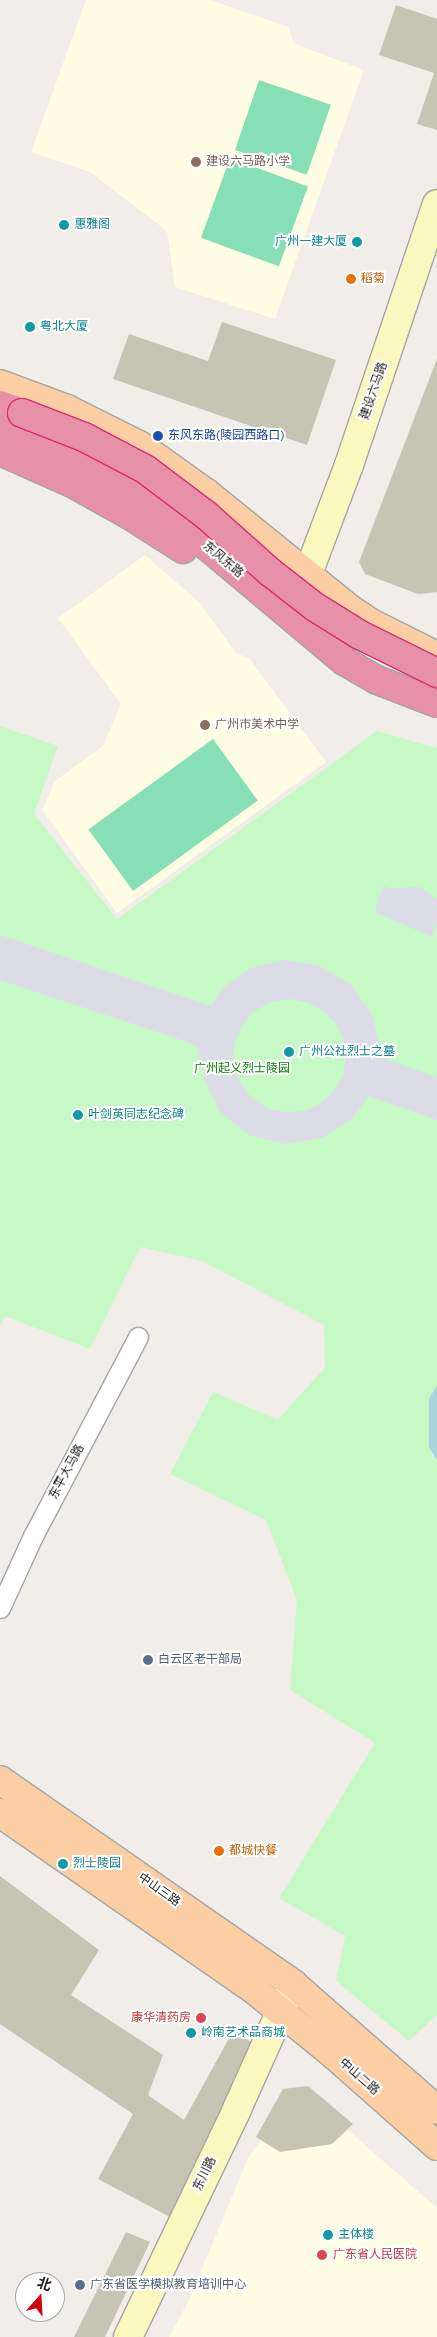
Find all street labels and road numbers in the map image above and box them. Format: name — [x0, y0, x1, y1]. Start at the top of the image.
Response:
street label: 建设六马路 — [357, 360, 391, 422]
street label: 东风东路 — [200, 539, 246, 581]
street label: 东平大马路 — [47, 1442, 87, 1502]
street label: 中山三路 — [135, 1870, 183, 1910]
street label: 中山二路 — [336, 2056, 382, 2098]
street label: 东川路 — [191, 2155, 219, 2193]

